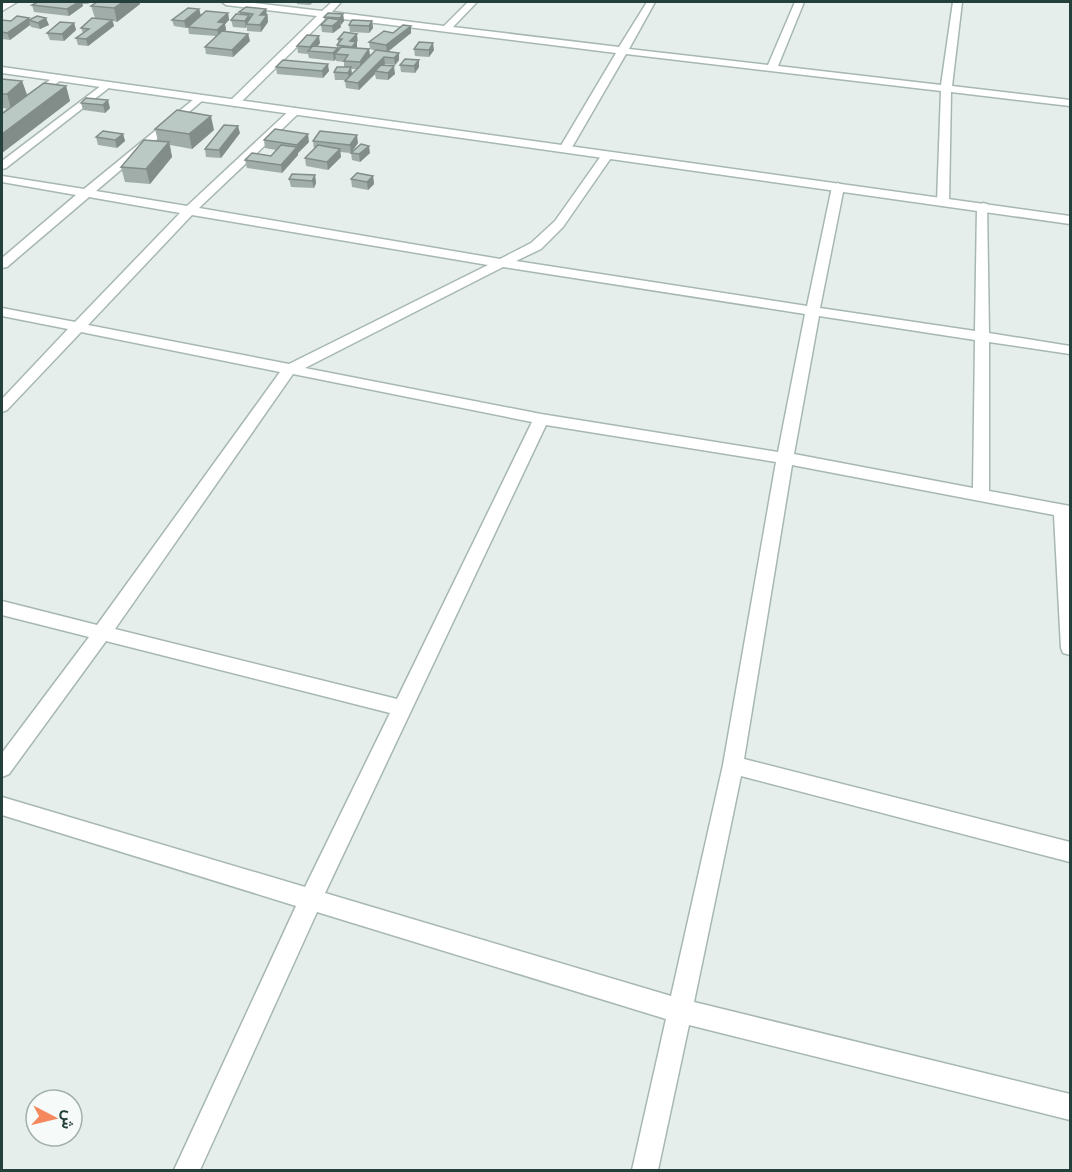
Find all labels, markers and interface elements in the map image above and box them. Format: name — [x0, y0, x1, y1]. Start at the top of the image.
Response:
north arrow — [24, 1088, 84, 1148]
text: ش — [58, 1109, 79, 1130]

